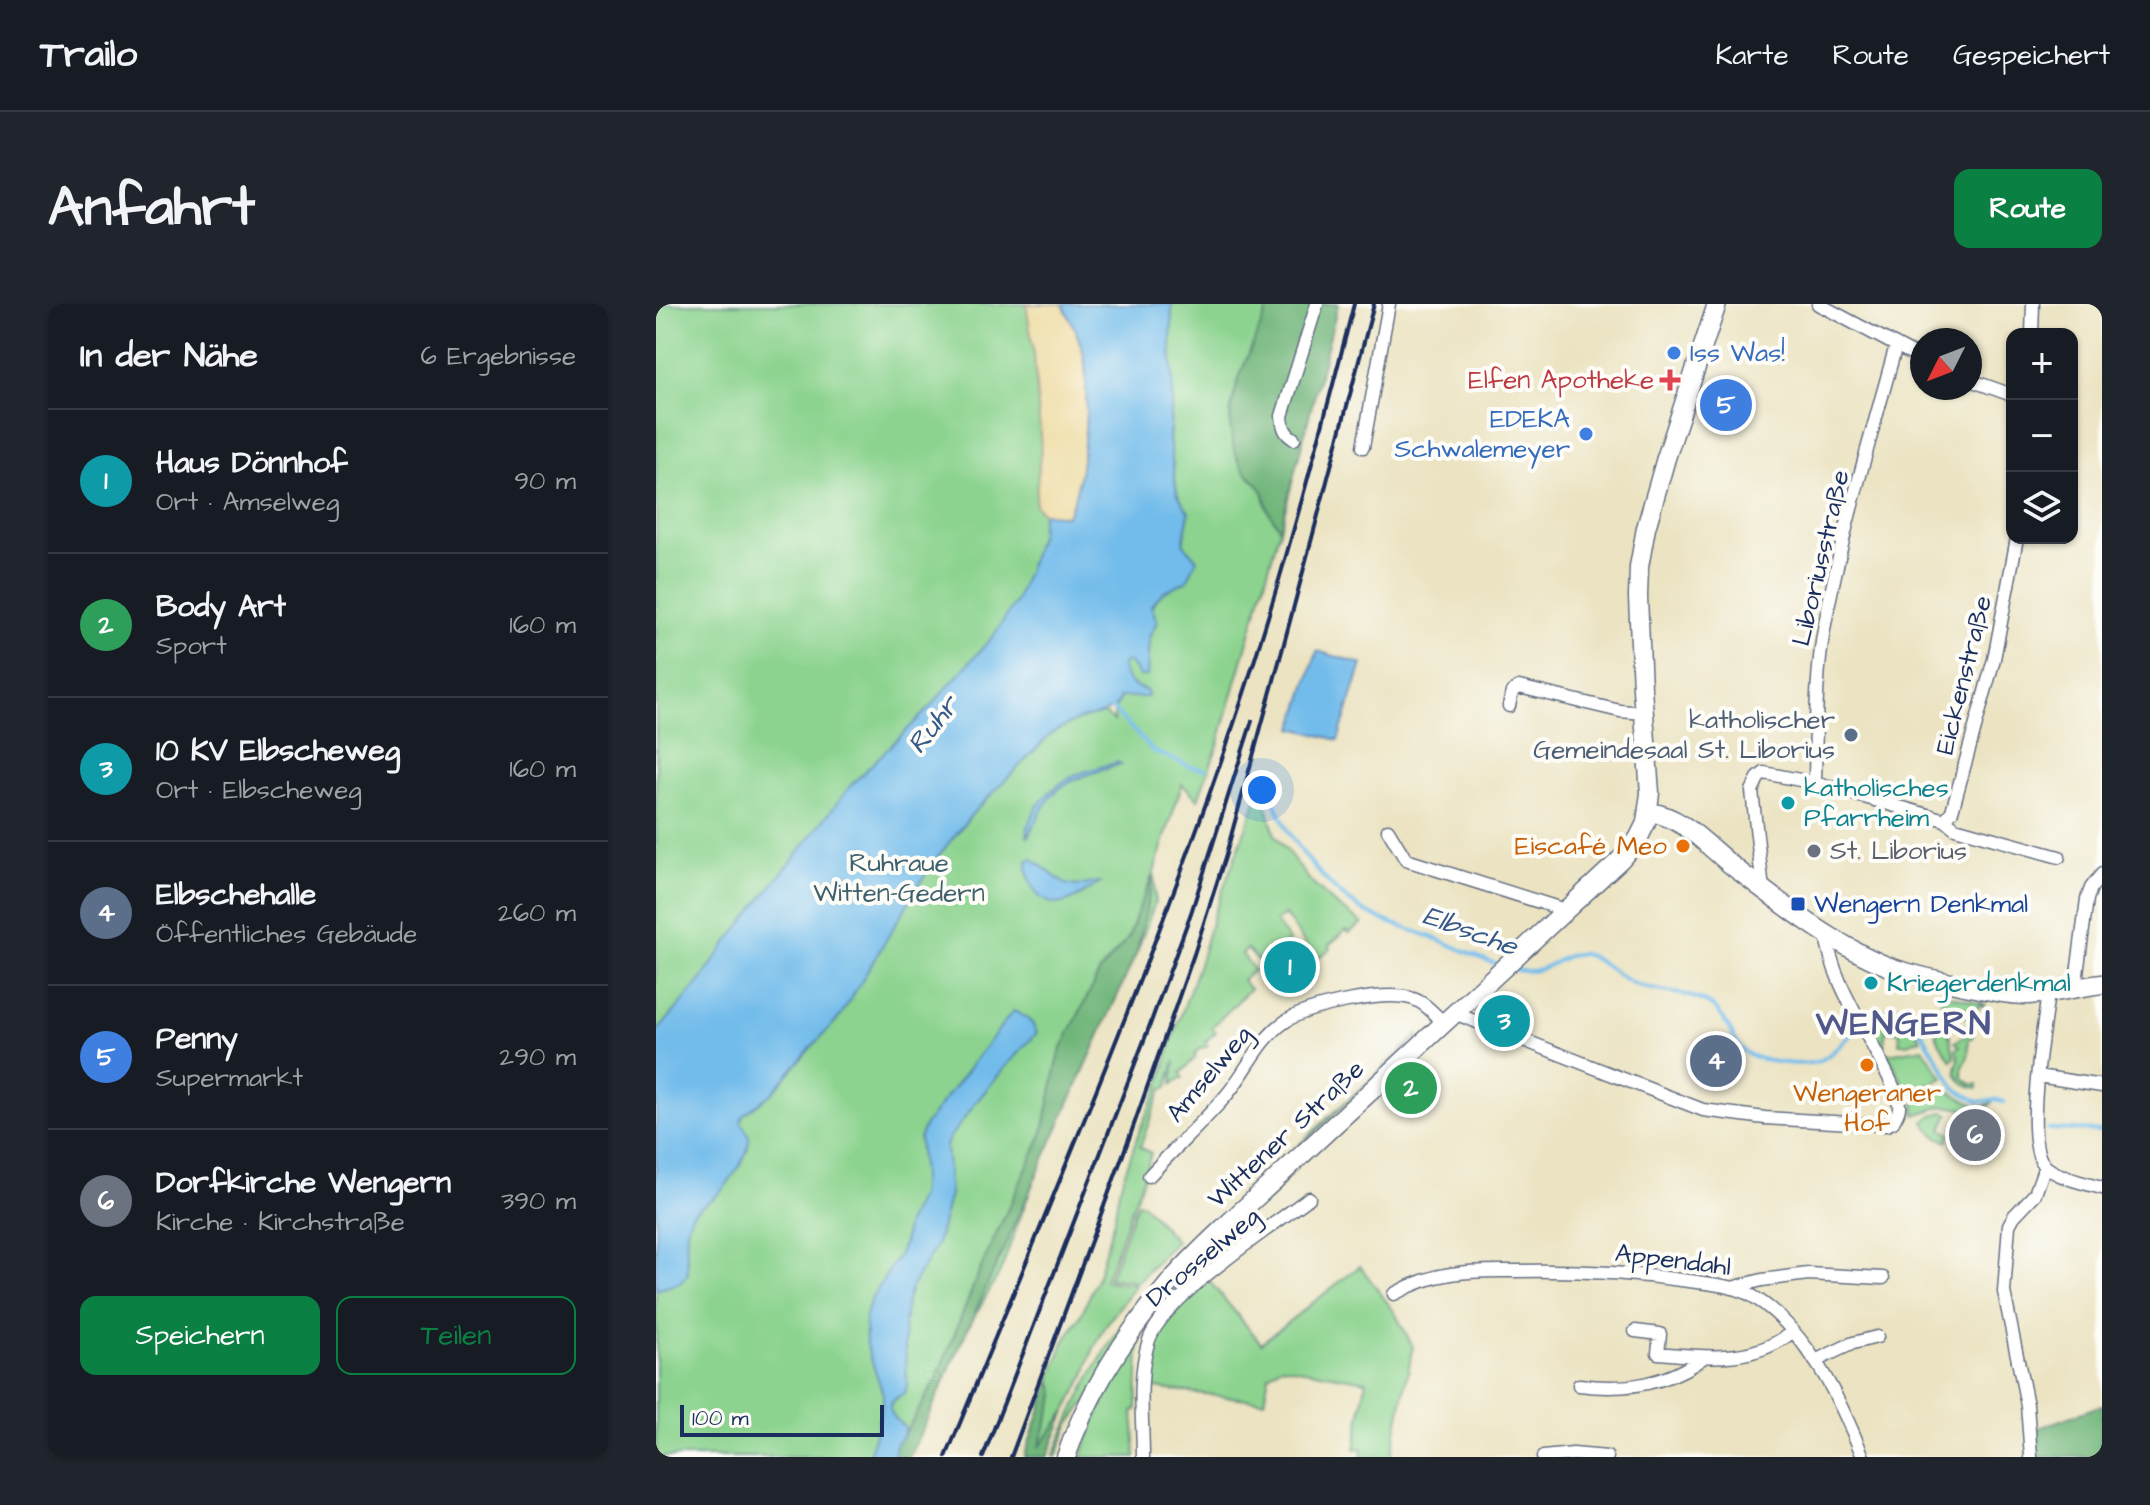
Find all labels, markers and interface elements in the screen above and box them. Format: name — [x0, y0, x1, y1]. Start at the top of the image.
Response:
text: Trailo — [40, 29, 137, 81]
text: Karte — [1715, 36, 1789, 75]
text: Route — [1833, 36, 1909, 75]
text: Gespeichert — [1953, 36, 2110, 75]
text: Anfahrt — [48, 169, 255, 247]
button: Route — [1954, 169, 2102, 248]
north arrow — [1910, 328, 1982, 400]
map controls — [2006, 328, 2078, 544]
button: + — [2006, 328, 2078, 400]
text: In der Nähe — [80, 332, 258, 380]
place label: Iss Was! — [1690, 335, 1785, 371]
text: 6 Ergebnisse — [420, 338, 576, 374]
marker: Iss Was! — [1665, 344, 1683, 362]
place label: Elfen Apotheke — [1468, 362, 1654, 398]
marker: Elfen Apotheke — [1661, 371, 1679, 389]
pin: 5 — [1700, 375, 1752, 435]
button: − — [2006, 400, 2078, 472]
place label: EDEKA Schwalemeyer — [1395, 401, 1570, 469]
marker: EDEKA Schwalemeyer — [1577, 425, 1595, 443]
text: Haus Dönnhof — [156, 442, 348, 484]
text: 1 — [104, 463, 108, 499]
text: 90 m — [514, 463, 576, 499]
street label: Liboriusstraße — [1783, 467, 1859, 649]
button: layers — [2006, 472, 2078, 544]
text: Ort · Amselweg — [156, 484, 339, 520]
text: Body Art — [156, 586, 286, 628]
street label: Eickenstraße — [1927, 592, 2001, 758]
text: 2 — [99, 607, 113, 643]
text: 160 m — [509, 607, 576, 643]
text: Sport — [156, 628, 227, 664]
water label: Ruhr — [898, 686, 969, 762]
place label: katholischer Gemeindesaal St. Liborius — [1533, 702, 1835, 768]
marker: katholischer Gemeindesaal St. Liborius — [1842, 726, 1860, 744]
text: 10 KV Elbscheweg — [156, 730, 400, 772]
text: 3 — [99, 751, 113, 787]
text: 160 m — [509, 751, 576, 787]
your location — [1242, 770, 1282, 810]
place label: katholisches Pfarrheim — [1804, 770, 1949, 836]
text: Ort · Elbscheweg — [156, 772, 362, 808]
marker: katholisches Pfarrheim — [1779, 794, 1797, 812]
place label: Eiscafé Meo — [1515, 828, 1667, 864]
place label: St. Liborius — [1830, 833, 1967, 869]
marker: Eiscafé Meo — [1674, 837, 1692, 855]
marker: St. Liborius — [1805, 842, 1823, 860]
park label: Ruhraue Witten-Gedern — [813, 845, 985, 911]
text: Elbschehalle — [156, 874, 316, 916]
place label: Wengern Denkmal — [1814, 886, 2028, 924]
text: 4 — [97, 895, 115, 931]
text: 260 m — [498, 895, 576, 931]
marker: Wengern Denkmal — [1789, 895, 1807, 913]
water label: Elbsche — [1418, 896, 1524, 967]
text: Öffentliches Gebäude — [156, 916, 417, 952]
pin: 1 — [1264, 937, 1316, 997]
place label: Kriegerdenkmal — [1887, 965, 2071, 1003]
marker: Kriegerdenkmal — [1862, 974, 1880, 992]
pin: 3 — [1478, 991, 1530, 1051]
district label: WENGERN — [1815, 1000, 1992, 1048]
text: Penny — [156, 1018, 238, 1060]
street label: Amselweg — [1158, 1018, 1262, 1132]
pin: 4 — [1690, 1031, 1742, 1091]
text: 5 — [97, 1039, 115, 1075]
text: 290 m — [499, 1039, 576, 1075]
street label: Wittener Straße — [1200, 1052, 1372, 1216]
marker: Wengeraner Hof — [1858, 1056, 1876, 1074]
pin: 2 — [1385, 1058, 1437, 1118]
text: Supermarkt — [156, 1060, 303, 1096]
place label: Wengeraner Hof — [1793, 1075, 1941, 1141]
pin: 6 — [1949, 1105, 2001, 1165]
text: Dorfkirche Wengern — [156, 1162, 451, 1204]
text: 6 — [98, 1183, 114, 1219]
text: 390 m — [501, 1183, 576, 1219]
street label: Drosselweg — [1138, 1199, 1269, 1317]
text: Kirche · Kirchstraße — [156, 1204, 405, 1240]
street label: Appendahl — [1613, 1235, 1733, 1285]
button: Speichern — [80, 1296, 320, 1375]
button: Teilen — [336, 1296, 576, 1375]
scale bar — [680, 1401, 884, 1437]
text: 100 m — [692, 1403, 749, 1434]

